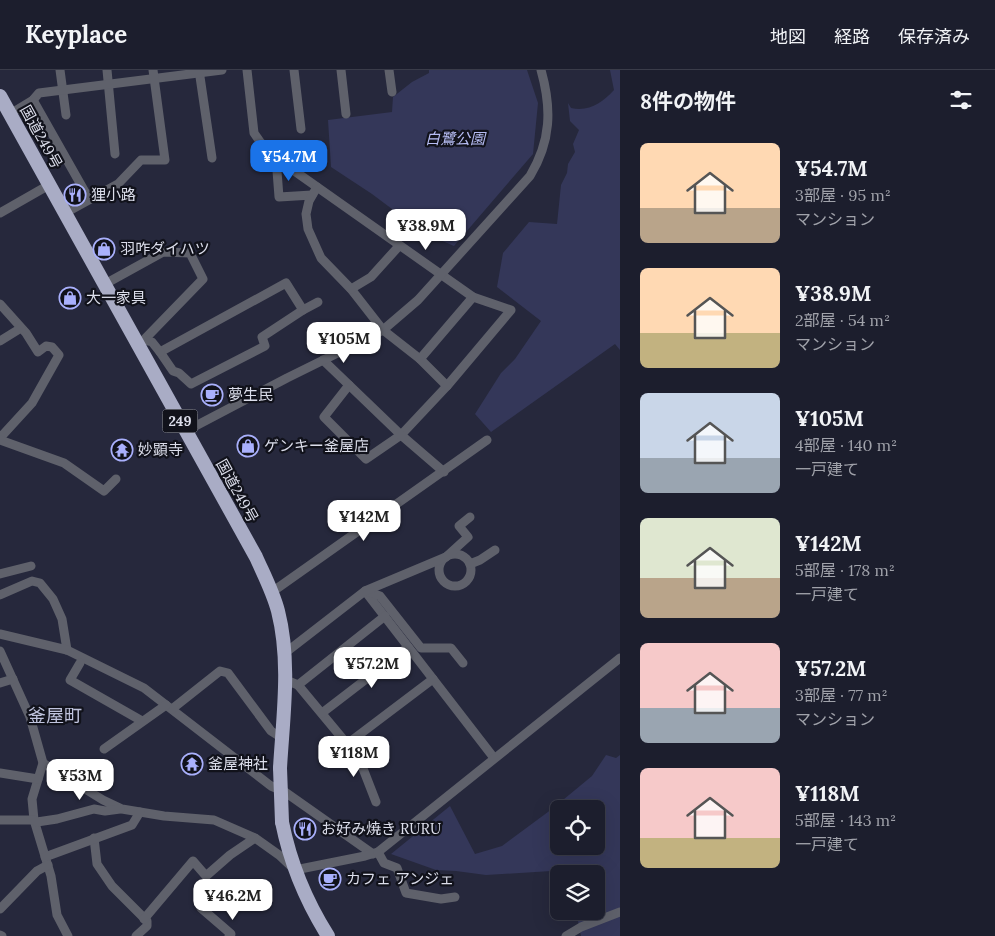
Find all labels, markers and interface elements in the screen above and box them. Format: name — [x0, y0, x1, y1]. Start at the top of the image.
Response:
text: Keyplace — [25, 19, 127, 50]
text: 地図 — [770, 25, 806, 48]
text: 経路 — [834, 25, 870, 48]
text: 保存済み — [898, 25, 970, 48]
icon: filters — [947, 86, 975, 114]
text: 8件の物件 — [640, 88, 736, 115]
street label: 国道249号 — [16, 102, 67, 172]
park label: 白鷺公園 — [425, 129, 487, 148]
pin: ¥54.7M — [248, 140, 330, 182]
text: ¥54.7M — [261, 146, 317, 166]
text: ¥54.7M — [795, 155, 868, 182]
icon: home — [680, 163, 740, 223]
restaurant icon: 狸小路 — [63, 183, 87, 207]
place label: 狸小路 — [91, 185, 136, 204]
text: 3部屋 · 95 m² — [795, 185, 891, 205]
pin: ¥38.9M — [385, 208, 467, 251]
text: マンション — [795, 209, 875, 229]
text: ¥38.9M — [397, 215, 455, 235]
shop icon: 羽咋ダイハツ — [92, 237, 116, 261]
place label: 羽咋ダイハツ — [120, 239, 210, 258]
text: ¥38.9M — [795, 280, 871, 307]
shop icon: 大一家具 — [58, 286, 82, 310]
place label: 大一家具 — [86, 288, 146, 307]
icon: home — [680, 288, 740, 348]
text: 2部屋 · 54 m² — [795, 310, 890, 330]
pin: ¥105M — [309, 322, 379, 364]
text: ¥105M — [318, 328, 370, 348]
text: マンション — [795, 334, 875, 354]
cafe icon: 夢生民 — [200, 383, 224, 407]
place label: 夢生民 — [228, 385, 273, 404]
text: ¥105M — [795, 405, 864, 432]
road number: 249 — [162, 410, 198, 432]
icon: home — [680, 413, 740, 473]
shop icon: ゲンキー釜屋店 — [236, 434, 260, 458]
text: 4部屋 · 140 m² — [795, 435, 897, 455]
place label: ゲンキー釜屋店 — [264, 436, 369, 455]
temple icon: 妙顕寺 — [110, 438, 134, 462]
place label: 妙顕寺 — [138, 440, 183, 459]
street label: 国道249号 — [212, 456, 263, 526]
text: 一戸建て — [795, 459, 859, 479]
pin: ¥142M — [329, 500, 399, 542]
text: ¥142M — [339, 506, 389, 526]
text: ¥142M — [795, 530, 862, 557]
icon: home — [680, 538, 740, 598]
text: 5部屋 · 178 m² — [795, 560, 895, 580]
text: 一戸建て — [795, 584, 859, 604]
pin: ¥57.2M — [331, 646, 413, 689]
text: ¥57.2M — [345, 653, 399, 673]
text: ¥57.2M — [795, 655, 867, 682]
icon: home — [680, 663, 740, 723]
text: 3部屋 · 77 m² — [795, 685, 888, 705]
district label: 釜屋町 — [28, 704, 82, 727]
text: マンション — [795, 709, 875, 729]
pin: ¥118M — [319, 736, 389, 778]
text: ¥118M — [329, 742, 379, 762]
temple icon: 釜屋神社 — [180, 752, 204, 776]
place label: 釜屋神社 — [208, 754, 268, 773]
pin: ¥53M — [50, 758, 110, 801]
text: ¥53M — [58, 765, 102, 785]
text: ¥118M — [795, 780, 860, 807]
icon: home — [680, 788, 740, 848]
map controls — [550, 800, 605, 920]
button: locate — [550, 800, 605, 855]
text: 5部屋 · 143 m² — [795, 810, 896, 830]
restaurant icon: お好み焼き RURU — [293, 817, 317, 841]
place label: お好み焼き RURU — [321, 819, 441, 838]
text: 一戸建て — [795, 834, 859, 854]
button: layers — [550, 865, 605, 920]
cafe icon: カフェ アンジェ — [318, 867, 342, 891]
place label: カフェ アンジェ — [346, 869, 454, 888]
pin: ¥46.2M — [192, 878, 274, 921]
text: ¥46.2M — [204, 885, 262, 905]

